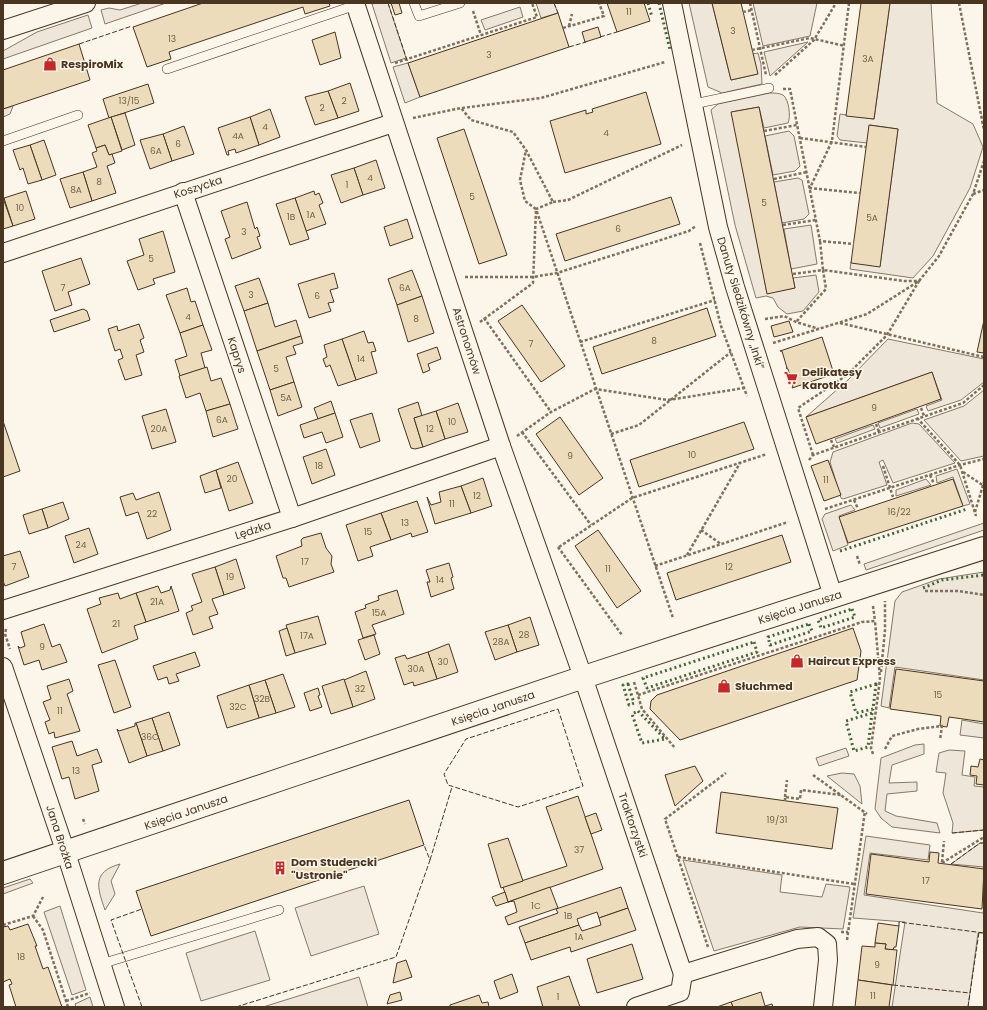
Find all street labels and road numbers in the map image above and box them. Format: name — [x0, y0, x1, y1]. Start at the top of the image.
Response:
street label: Koszycka — [172, 172, 224, 202]
street label: Danuty Siedzikówny „Inki” — [713, 235, 769, 371]
street label: Astronomów — [449, 305, 485, 377]
street label: Kaprys — [224, 335, 250, 376]
street label: Lędzka — [233, 517, 273, 543]
street label: Księcia Janusza — [756, 586, 844, 628]
street label: Księcia Janusza — [449, 686, 537, 730]
street label: Księcia Janusza — [142, 790, 230, 834]
street label: Traktorzystki — [614, 790, 652, 860]
street label: Jana Brożka — [42, 803, 78, 871]

